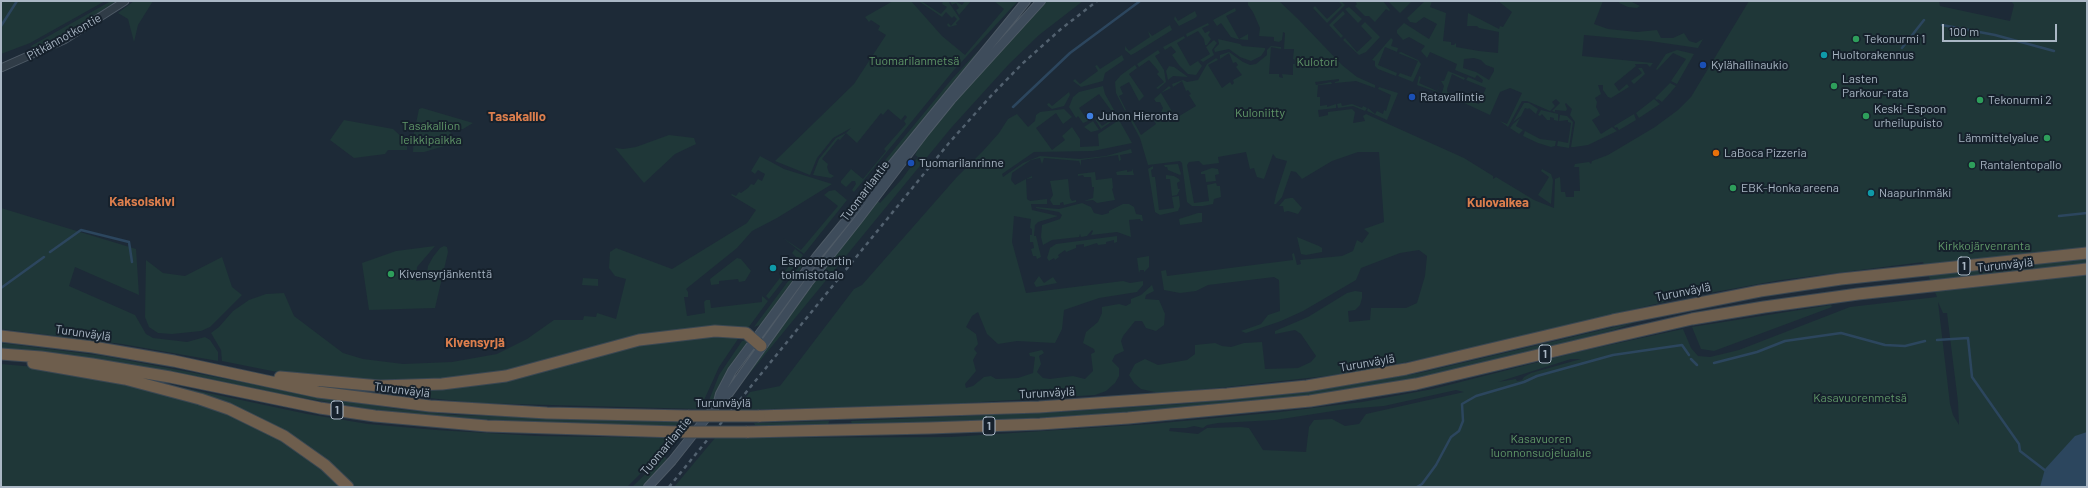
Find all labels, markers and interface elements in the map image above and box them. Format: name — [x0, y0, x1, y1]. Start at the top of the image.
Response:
street label: Pitkännotkontie — [24, 11, 104, 63]
scale bar — [1944, 16, 2059, 42]
text: 100 m — [1949, 24, 1979, 38]
place label: Tekonurmi 1 — [1864, 32, 1926, 46]
marker: Tekonurmi 1 — [1851, 34, 1861, 44]
place label: Huoltorakennus — [1832, 48, 1914, 62]
marker: Huoltorakennus — [1819, 50, 1829, 60]
park label: Tuomarilanmetsä — [869, 54, 959, 68]
park label: Kulotori — [1296, 55, 1338, 69]
place label: Kylähallinaukio — [1711, 58, 1788, 72]
marker: Kylähallinaukio — [1698, 60, 1708, 70]
place label: Lasten Parkour-rata — [1842, 72, 1908, 100]
marker: Lasten Parkour-rata — [1829, 81, 1839, 91]
place label: Ratavallintie — [1420, 90, 1484, 104]
marker: Ratavallintie — [1407, 92, 1417, 102]
place label: Tekonurmi 2 — [1988, 93, 2052, 107]
marker: Tekonurmi 2 — [1975, 95, 1985, 105]
place label: Keski-Espoon urheilupuisto — [1874, 102, 1946, 130]
park label: Kuloniitty — [1235, 106, 1285, 120]
district label: Tasakallio — [488, 109, 546, 125]
place label: Juhon Hieronta — [1098, 109, 1178, 123]
marker: Juhon Hieronta — [1085, 111, 1095, 121]
marker: Keski-Espoon urheilupuisto — [1861, 111, 1871, 121]
park label: Tasakallion leikkipaikka — [400, 119, 462, 147]
place label: Lämmittelyalue — [1958, 131, 2039, 145]
marker: Lämmittelyalue — [2042, 133, 2052, 143]
place label: LaBoca Pizzeria — [1724, 146, 1807, 160]
marker: LaBoca Pizzeria — [1711, 148, 1721, 158]
place label: Tuomarilanrinne — [919, 156, 1004, 170]
street label: Tuomarilantie — [838, 158, 892, 224]
marker: Tuomarilanrinne — [906, 158, 916, 168]
place label: Rantalentopallo — [1980, 158, 2062, 172]
marker: Rantalentopallo — [1967, 160, 1977, 170]
place label: EBK-Honka areena — [1741, 181, 1839, 195]
marker: EBK-Honka areena — [1728, 183, 1738, 193]
place label: Naapurinmäki — [1879, 186, 1951, 200]
marker: Naapurinmäki — [1866, 188, 1876, 198]
district label: Kaksoiskivi — [109, 194, 175, 210]
district label: Kulovalkea — [1467, 195, 1529, 211]
park label: Kirkkojärvenranta — [1938, 239, 2030, 253]
place label: Espoonportin toimistotalo — [781, 254, 852, 282]
street label: Turunväylä — [1976, 255, 2034, 275]
road number: 1 — [1958, 257, 1970, 275]
marker: Espoonportin toimistotalo — [768, 263, 778, 273]
place label: Kivensyrjänkenttä — [399, 267, 492, 281]
marker: Kivensyrjänkenttä — [386, 269, 396, 279]
street label: Turunväylä — [1654, 280, 1712, 304]
street label: Turunväylä — [54, 322, 112, 344]
district label: Kivensyrjä — [445, 335, 505, 351]
road number: 1 — [1539, 345, 1551, 363]
street label: Turunväylä — [1338, 351, 1396, 375]
street label: Turunväylä — [373, 379, 431, 401]
street label: Turunväylä — [1019, 384, 1075, 402]
park label: Kasavuorenmetsä — [1813, 391, 1907, 405]
street label: Turunväylä — [695, 396, 751, 410]
road number: 1 — [331, 401, 343, 419]
street label: Tuomarilantie — [637, 414, 695, 478]
road number: 1 — [983, 417, 995, 435]
park label: Kasavuoren luonnonsuojelualue — [1491, 432, 1591, 460]

